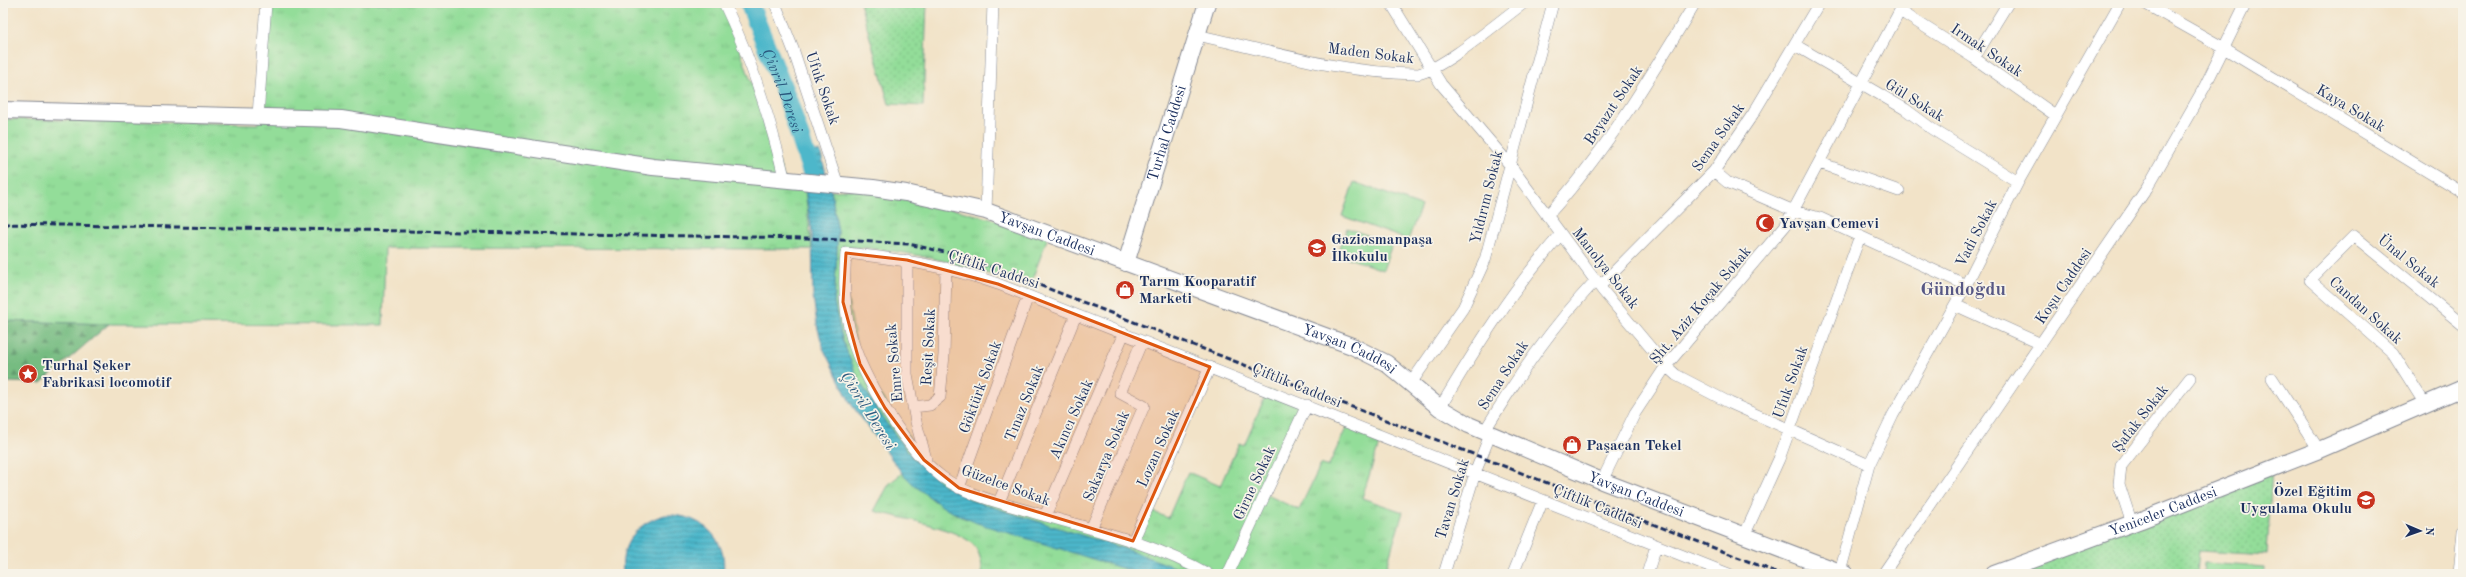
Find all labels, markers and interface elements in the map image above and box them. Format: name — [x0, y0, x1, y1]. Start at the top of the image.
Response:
street label: Irmak Sokak — [1948, 22, 2025, 81]
street label: Maden Sokak — [1327, 42, 1415, 67]
water label: Çivril Deresi — [758, 47, 804, 136]
street label: Ufuk Sokak — [802, 50, 841, 127]
street label: Beyazıt Sokak — [1582, 63, 1646, 148]
street label: Gül Sokak — [1882, 77, 1947, 125]
street label: Kaya Sokak — [2313, 83, 2387, 136]
street label: Turhal Caddesi — [1146, 84, 1190, 183]
street label: Sema Sokak — [1690, 101, 1748, 175]
street label: Yıldırım Sokak — [1469, 149, 1506, 246]
street label: Vadi Sokak — [1954, 197, 2001, 270]
street label: Yavşan Caddesi — [996, 210, 1097, 259]
mosque icon: Yavşan Cemevi — [1754, 212, 1776, 234]
place label: Yavşan Cemevi — [1779, 217, 1879, 232]
street label: Manolya Sokak — [1569, 226, 1641, 312]
street label: Ünal Sokak — [2374, 230, 2444, 292]
place label: Gaziosmanpaşa İlkokulu — [1331, 233, 1433, 265]
school or university icon: Gaziosmanpaşa İlkokulu — [1306, 237, 1328, 259]
street label: Şht. Aziz Koçak Sokak — [1648, 244, 1755, 368]
street label: Koşu Caddesi — [2033, 246, 2095, 328]
street label: Çiftlik Caddesi — [946, 249, 1041, 292]
street label: Candan Sokak — [2325, 274, 2405, 348]
place label: Tarım Kooparatif Marketi — [1139, 275, 1257, 307]
shop icon: Tarım Kooparatif Marketi — [1114, 279, 1136, 301]
district label: Gündoğdu — [1920, 281, 2006, 300]
street label: Reşit Sokak — [920, 308, 939, 386]
street label: Yavşan Caddesi — [1300, 322, 1399, 377]
street label: Emre Sokak — [885, 323, 906, 403]
street label: Sema Sokak — [1476, 338, 1532, 413]
street label: Göktürk Sokak — [958, 339, 1005, 436]
street label: Ufuk Sokak — [1771, 344, 1812, 421]
place label: Turhal Şeker Fabrikasi locomotif — [42, 359, 172, 391]
street label: Çiftlik Caddesi — [1250, 362, 1343, 411]
place icon: Turhal Şeker Fabrikasi locomotif — [17, 363, 39, 385]
street label: Tınaz Sokak — [1003, 363, 1048, 444]
water label: Çivril Deresi — [837, 369, 898, 454]
street label: Akıncı Sokak — [1048, 377, 1097, 462]
street label: Şafak Sokak — [2110, 382, 2172, 455]
street label: Lozan Sokak — [1136, 407, 1183, 490]
street label: Sakarya Sokak — [1082, 409, 1133, 504]
shop icon: Paşacan Tekel — [1561, 434, 1583, 456]
place label: Paşacan Tekel — [1586, 439, 1682, 454]
street label: Girne Sokak — [1232, 444, 1279, 523]
street label: Tavan Sokak — [1434, 457, 1473, 542]
street label: Güzelce Sokak — [959, 463, 1052, 510]
street label: Yavşan Caddesi — [1585, 470, 1686, 521]
place label: Özel Eğitim Uygulama Okulu — [2239, 482, 2352, 517]
street label: Çiftlik Caddesi — [1551, 483, 1644, 532]
street label: Yeniceler Caddesi — [2107, 485, 2219, 540]
school or university icon: Özel Eğitim Uygulama Okulu — [2355, 489, 2377, 511]
north arrow — [2400, 511, 2440, 551]
text: N — [2423, 527, 2434, 536]

